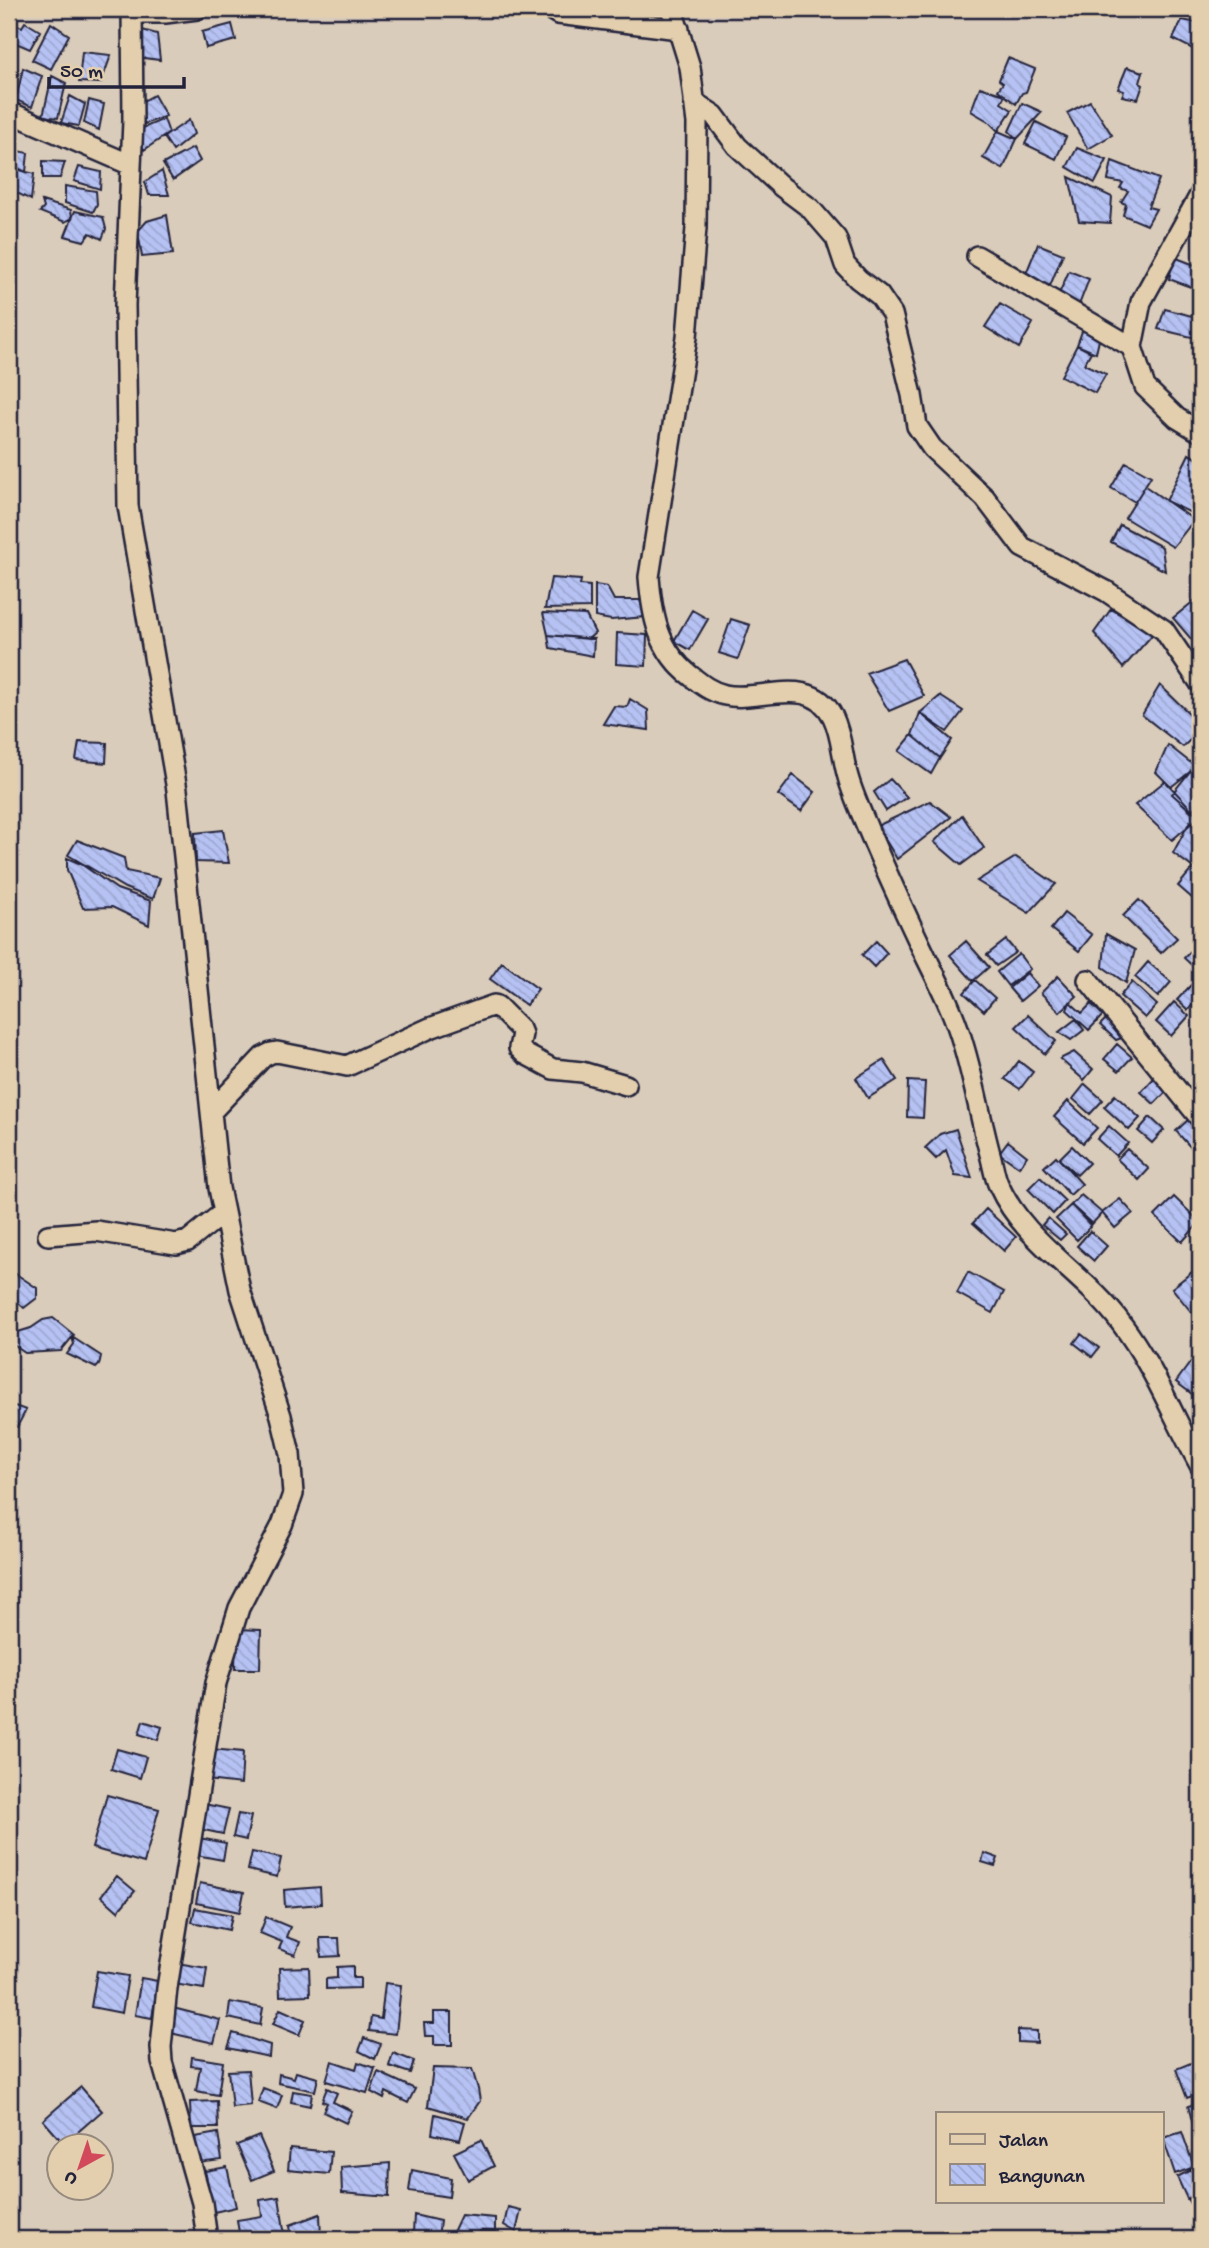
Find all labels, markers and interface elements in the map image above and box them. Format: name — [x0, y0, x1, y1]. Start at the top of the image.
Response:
scale bar — [49, 46, 184, 90]
text: 50 m — [60, 61, 103, 86]
legend — [936, 2112, 1164, 2202]
text: Jalan — [999, 2130, 1048, 2155]
north arrow — [46, 2132, 116, 2202]
text: U — [60, 2165, 83, 2190]
text: Bangunan — [998, 2166, 1085, 2191]

